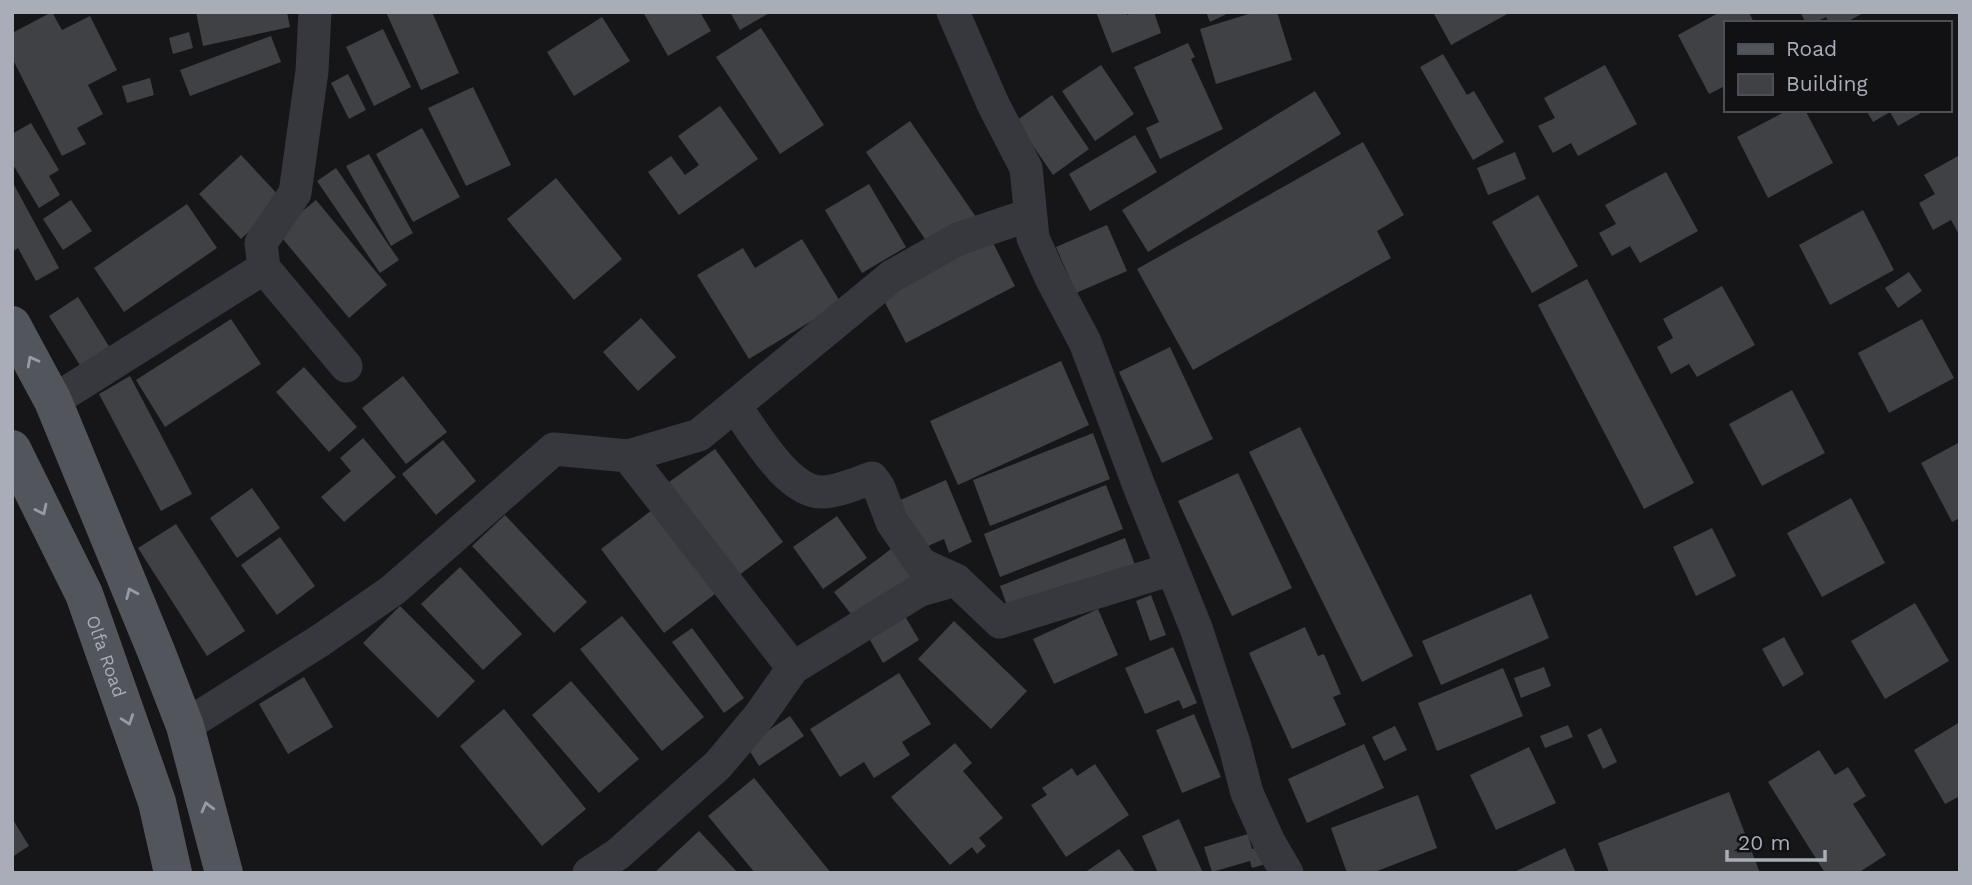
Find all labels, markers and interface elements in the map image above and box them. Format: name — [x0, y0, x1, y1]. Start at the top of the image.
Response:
legend — [1724, 21, 1951, 112]
text: Road — [1786, 36, 1837, 61]
text: Building — [1786, 71, 1868, 96]
one-way arrow — [26, 356, 40, 368]
one-way arrow — [34, 503, 48, 515]
one-way arrow — [125, 587, 139, 600]
street label: Olfa Road — [82, 612, 130, 700]
one-way arrow — [120, 714, 134, 726]
one-way arrow — [201, 801, 215, 813]
scale bar — [1727, 818, 1825, 862]
text: 20 m — [1738, 830, 1790, 855]

